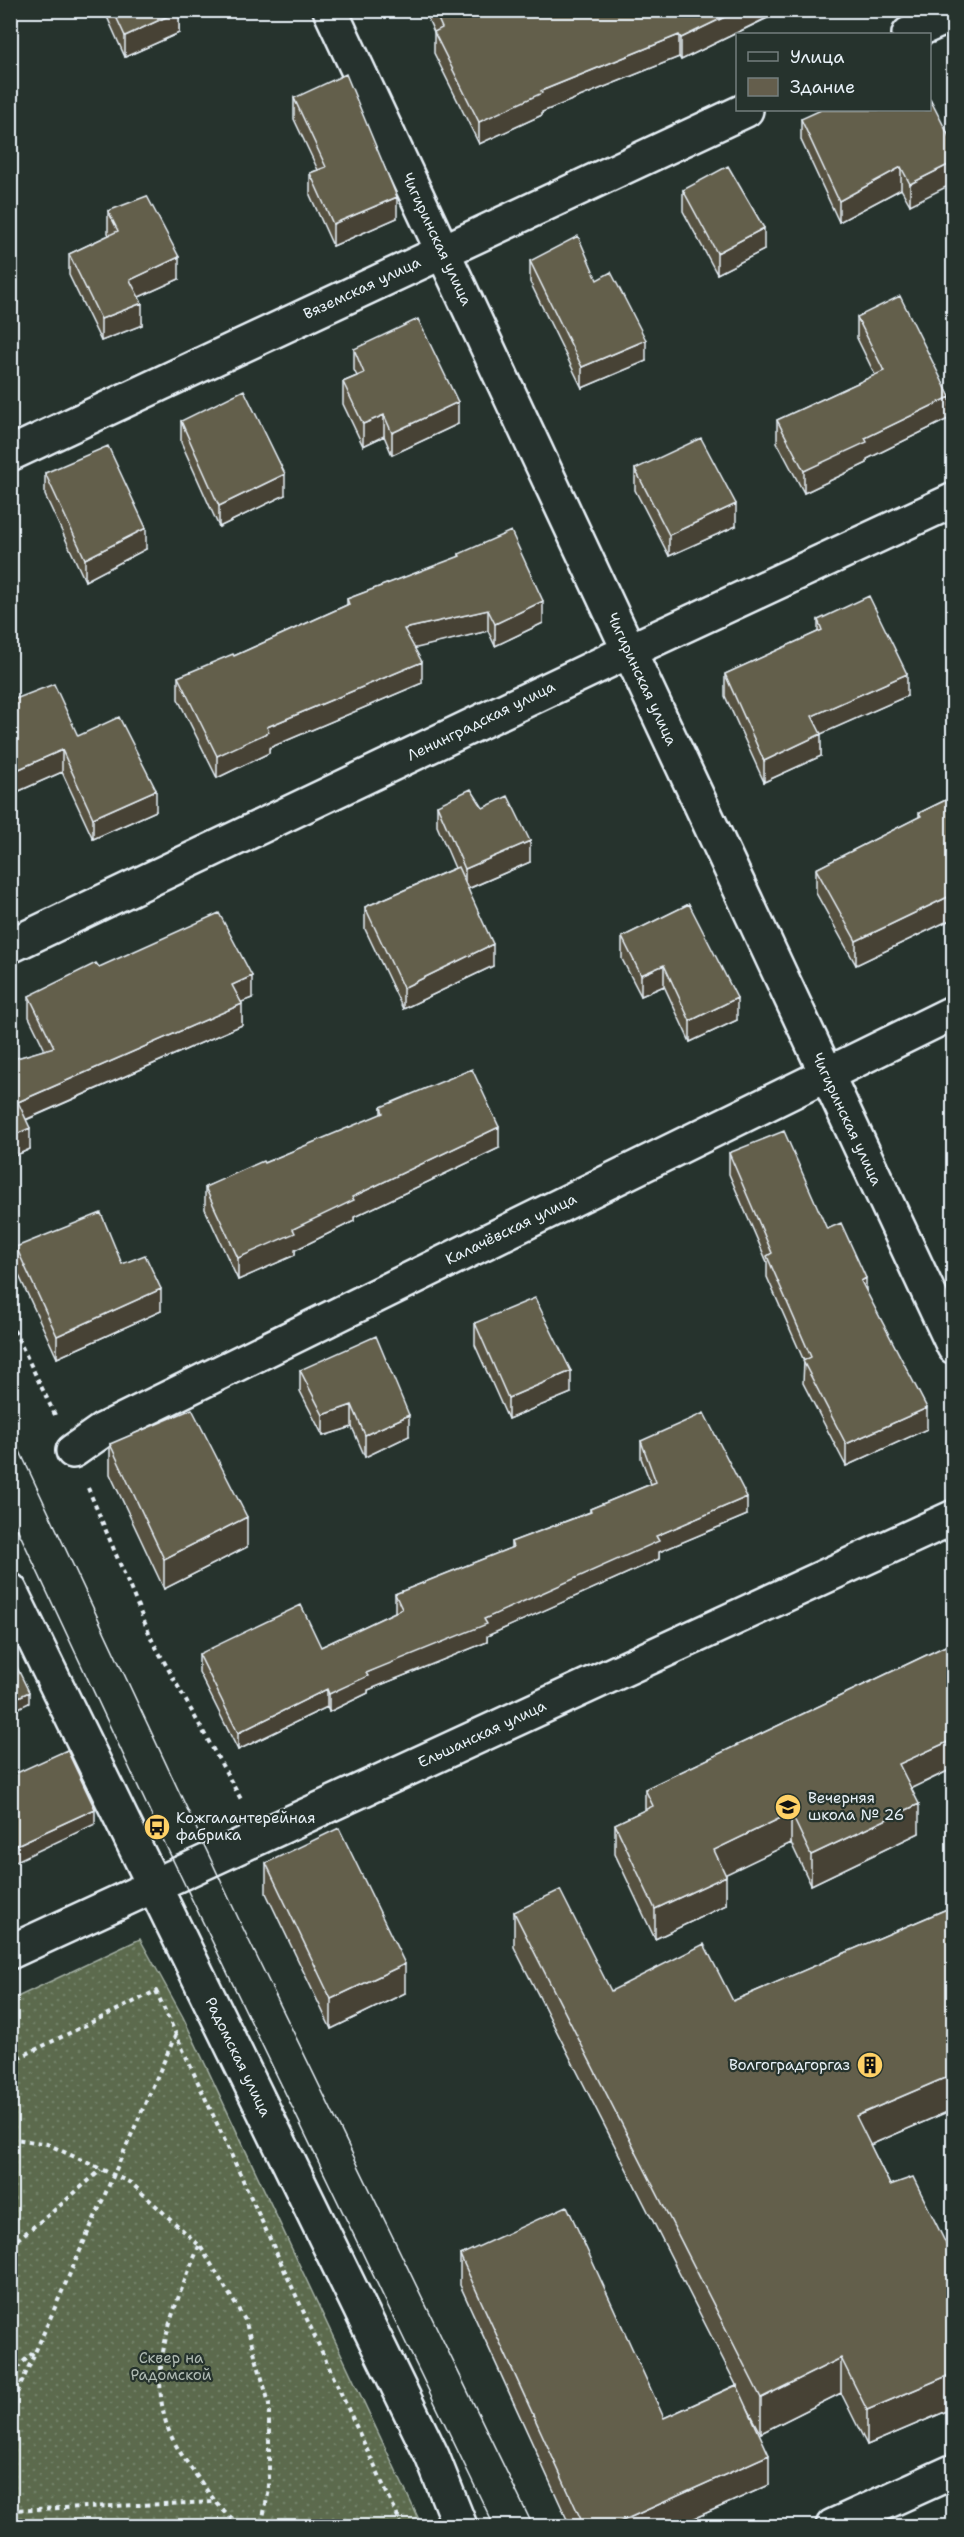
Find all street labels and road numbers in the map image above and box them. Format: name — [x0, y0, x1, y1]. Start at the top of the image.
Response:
street label: Чигиринская улица — [397, 169, 477, 309]
street label: Вяземская улица — [300, 252, 424, 324]
street label: Чигиринская улица — [602, 609, 682, 749]
street label: Ленинградская улица — [404, 676, 559, 766]
street label: Чигиринская улица — [807, 1049, 887, 1189]
street label: Калачёвская улица — [442, 1188, 580, 1269]
street label: Ельшанская улица — [415, 1695, 550, 1773]
street label: Радомская улица — [200, 1994, 276, 2121]

